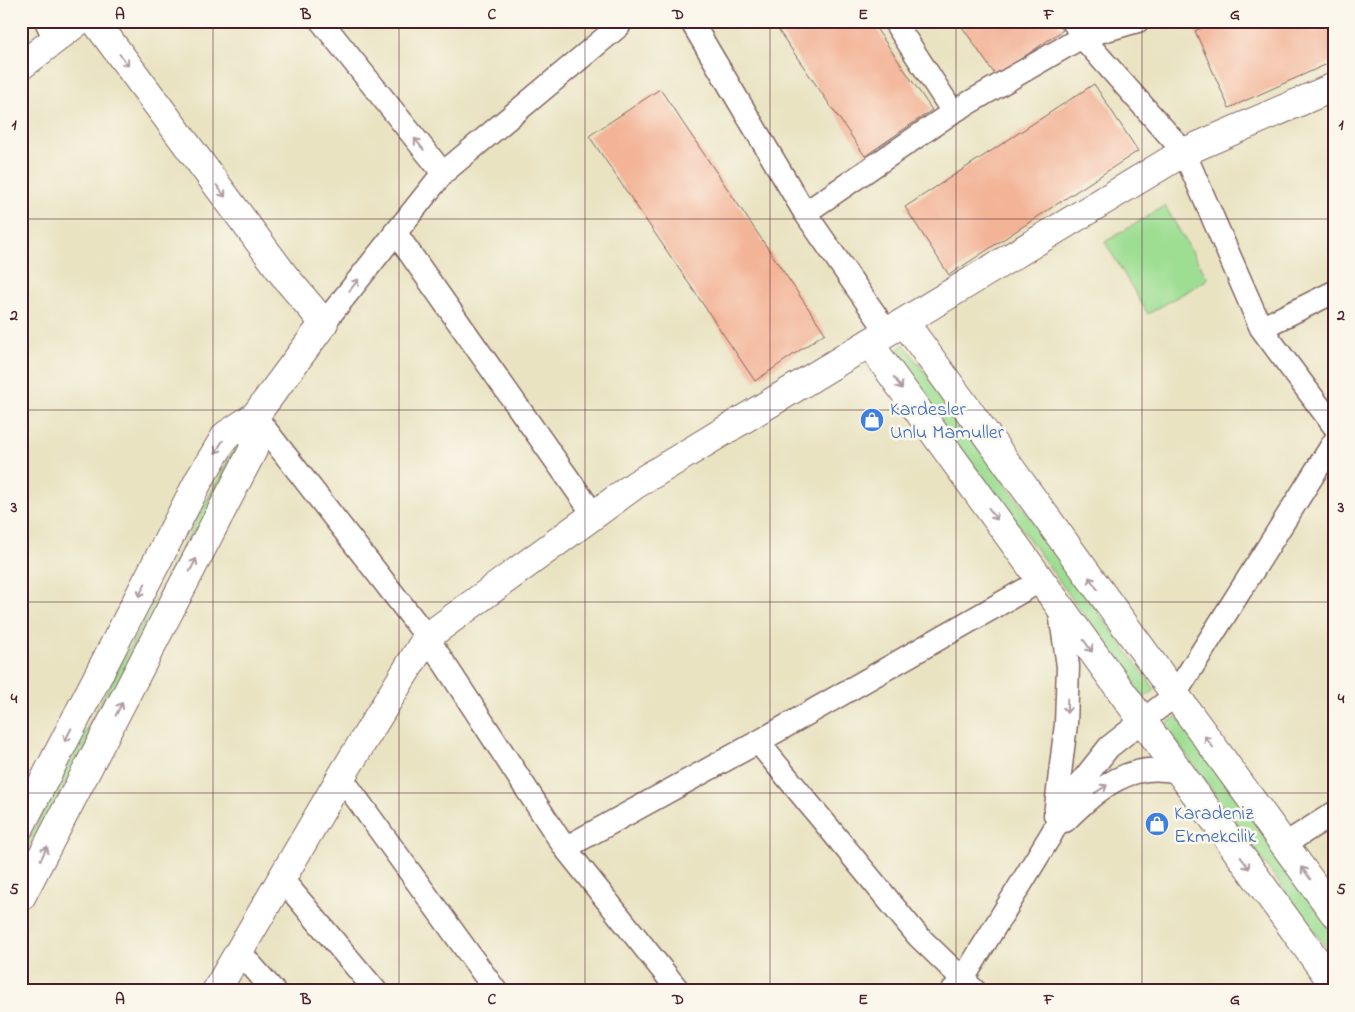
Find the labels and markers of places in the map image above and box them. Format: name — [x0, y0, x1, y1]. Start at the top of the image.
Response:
place label: Kardesler Unlu Mamuller — [890, 396, 1005, 448]
shop icon: Kardesler Unlu Mamuller — [859, 407, 885, 433]
place label: Karadeniz Ekmekcilik — [1174, 800, 1257, 852]
shop icon: Karadeniz Ekmekcilik — [1144, 811, 1170, 837]

